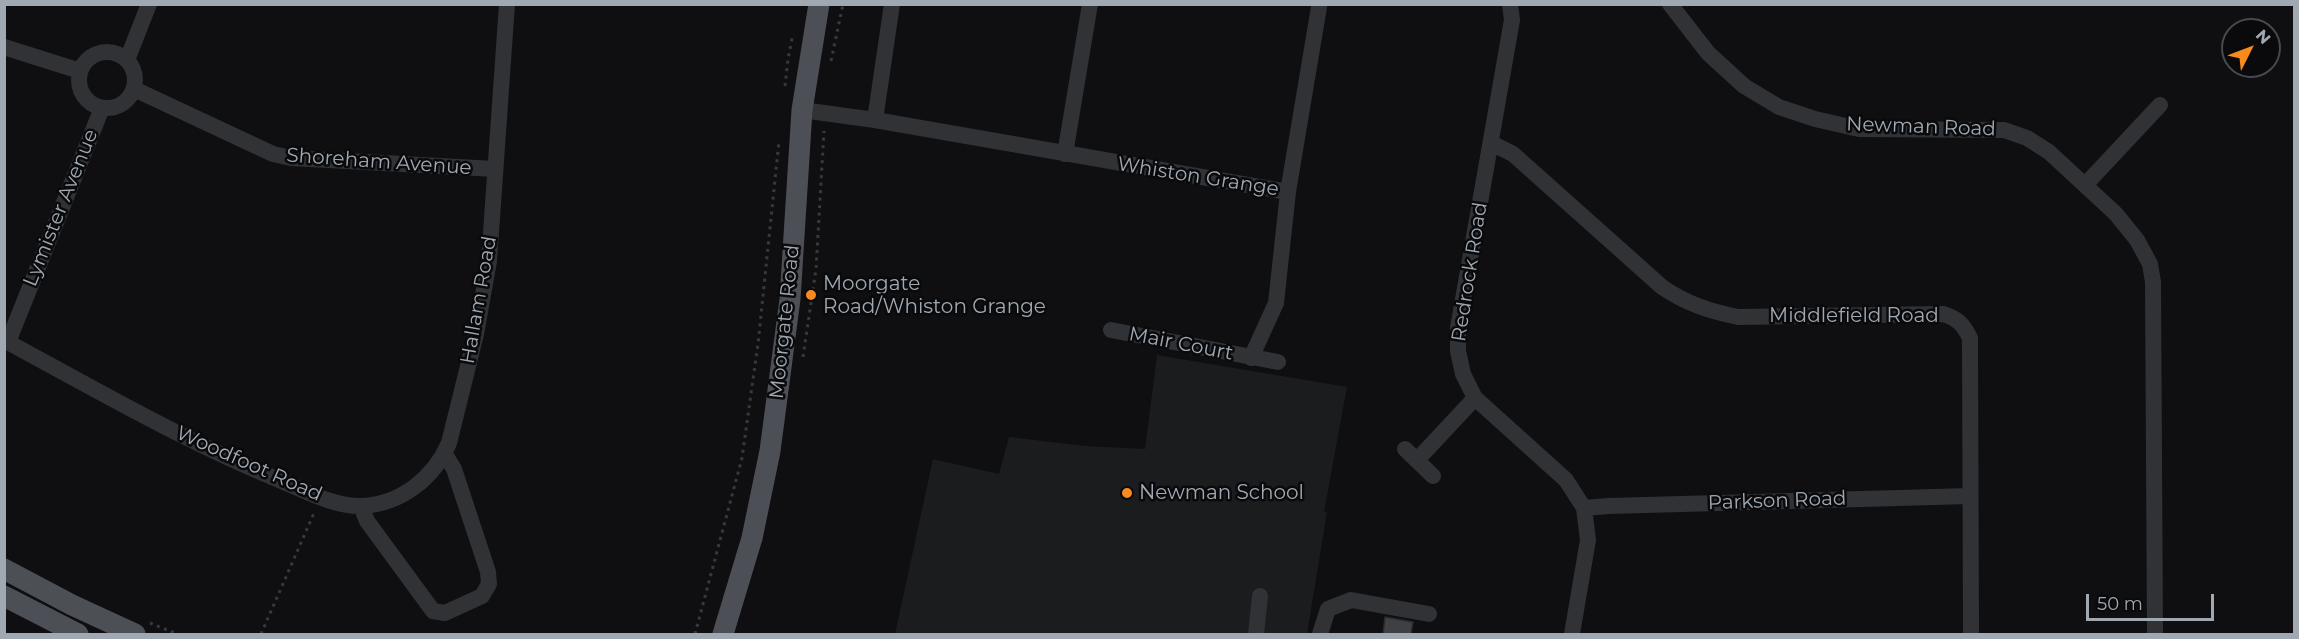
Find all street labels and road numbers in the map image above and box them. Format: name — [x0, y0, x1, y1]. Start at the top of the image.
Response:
street label: Newman Road — [1846, 112, 1996, 142]
street label: Lymister Avenue — [18, 126, 104, 290]
street label: Shoreham Avenue — [286, 144, 472, 180]
street label: Whiston Grange — [1115, 152, 1281, 202]
street label: Redrock Road — [1447, 200, 1493, 344]
street label: Hallam Road — [456, 234, 502, 366]
street label: Moorgate Road — [765, 244, 805, 400]
street label: Middlefield Road — [1769, 304, 1939, 328]
street label: Mair Court — [1127, 322, 1235, 366]
street label: Woodfoot Road — [172, 421, 326, 507]
street label: Parkson Road — [1707, 487, 1847, 515]

